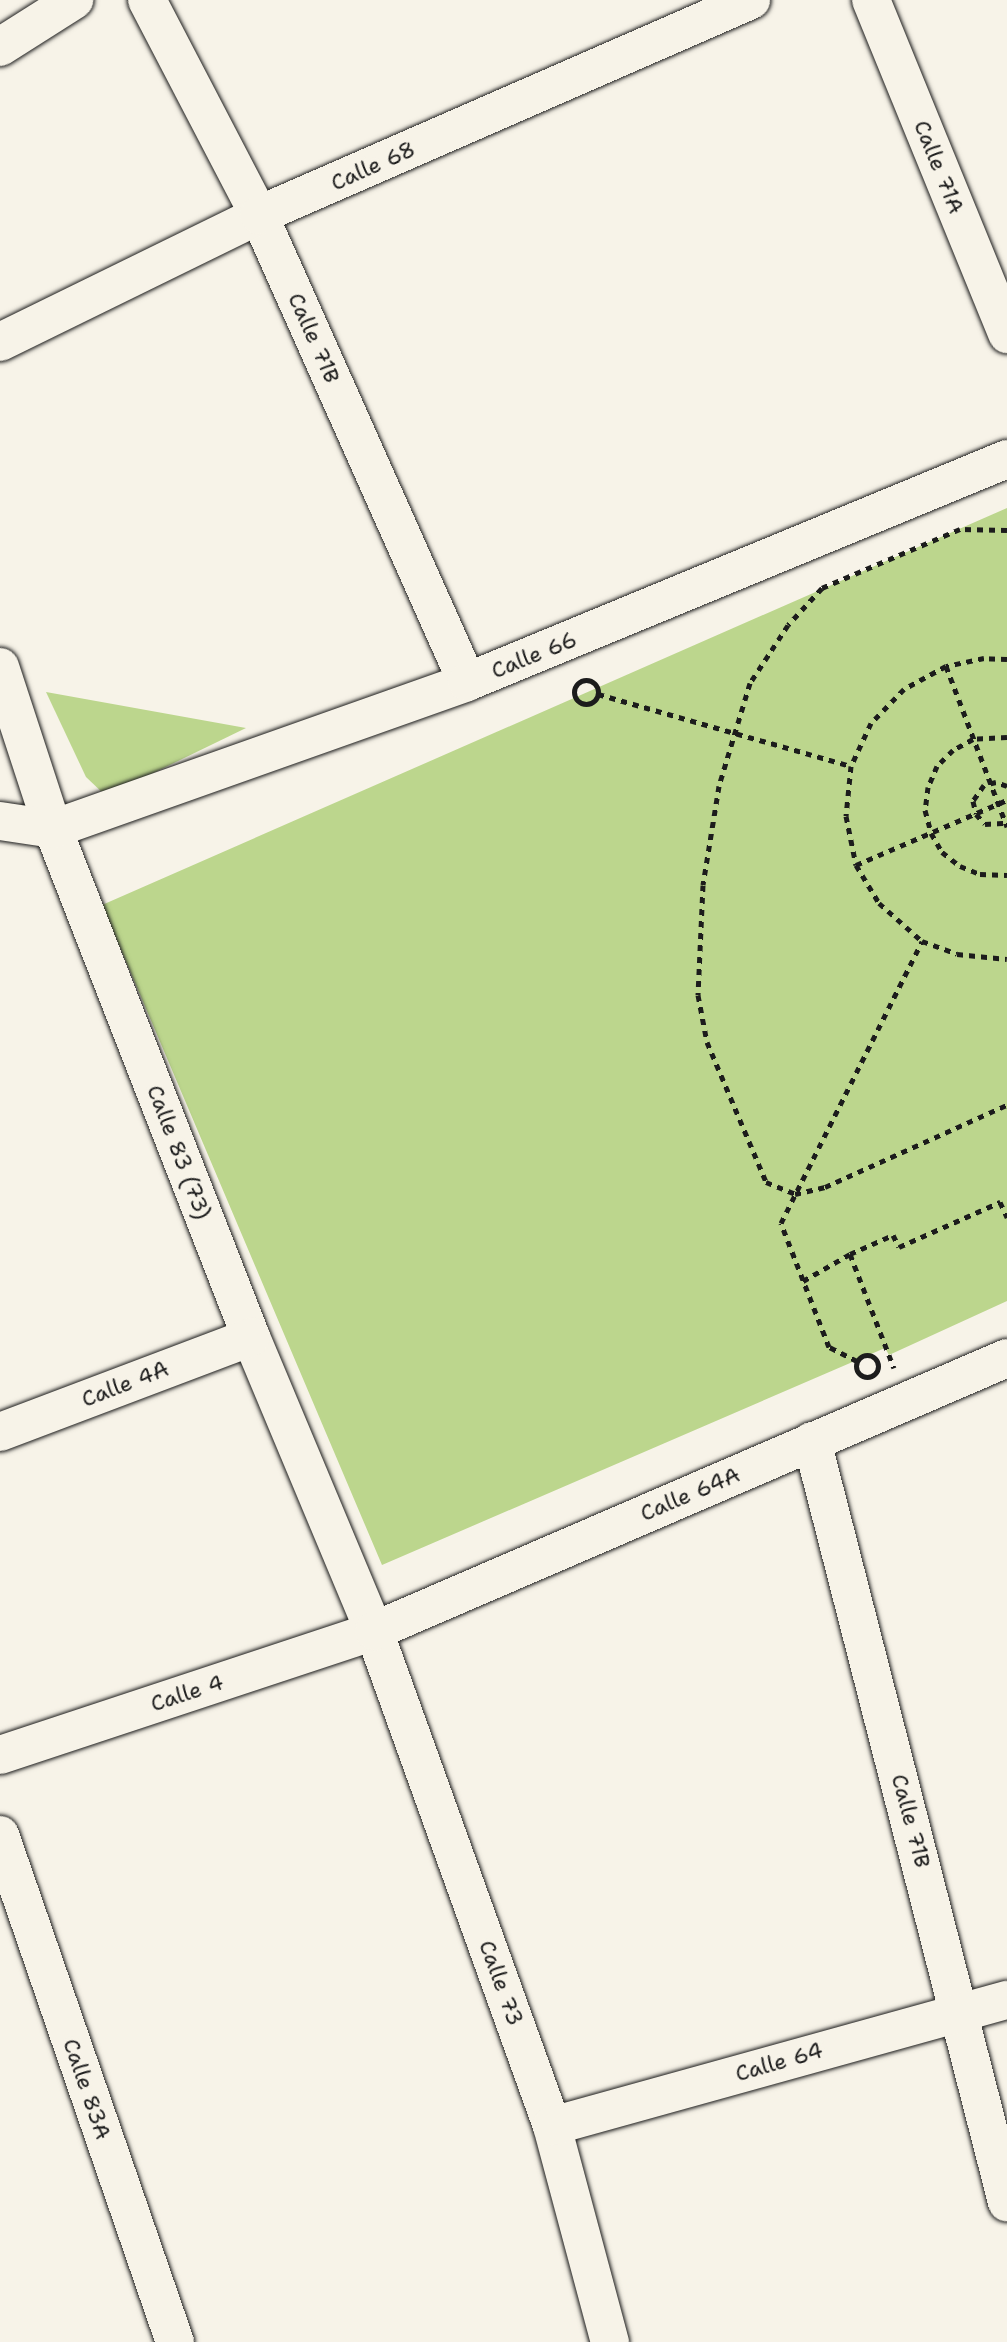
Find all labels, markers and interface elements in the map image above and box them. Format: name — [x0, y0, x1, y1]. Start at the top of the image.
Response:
street label: Calle 71A — [908, 116, 970, 218]
street label: Calle 68 — [327, 136, 419, 196]
street label: Calle 71B — [282, 289, 346, 387]
street label: Calle 66 — [487, 626, 581, 684]
street label: Calle 83 (73) — [141, 1081, 217, 1223]
street label: Calle 4A — [78, 1355, 172, 1413]
street label: Calle 64A — [636, 1461, 744, 1527]
street label: Calle 4 — [147, 1669, 227, 1717]
street label: Calle 71B — [886, 1771, 936, 1871]
street label: Calle 73 — [473, 1937, 529, 2029]
street label: Calle 83A — [57, 2035, 117, 2143]
street label: Calle 64 — [732, 2037, 826, 2087]

